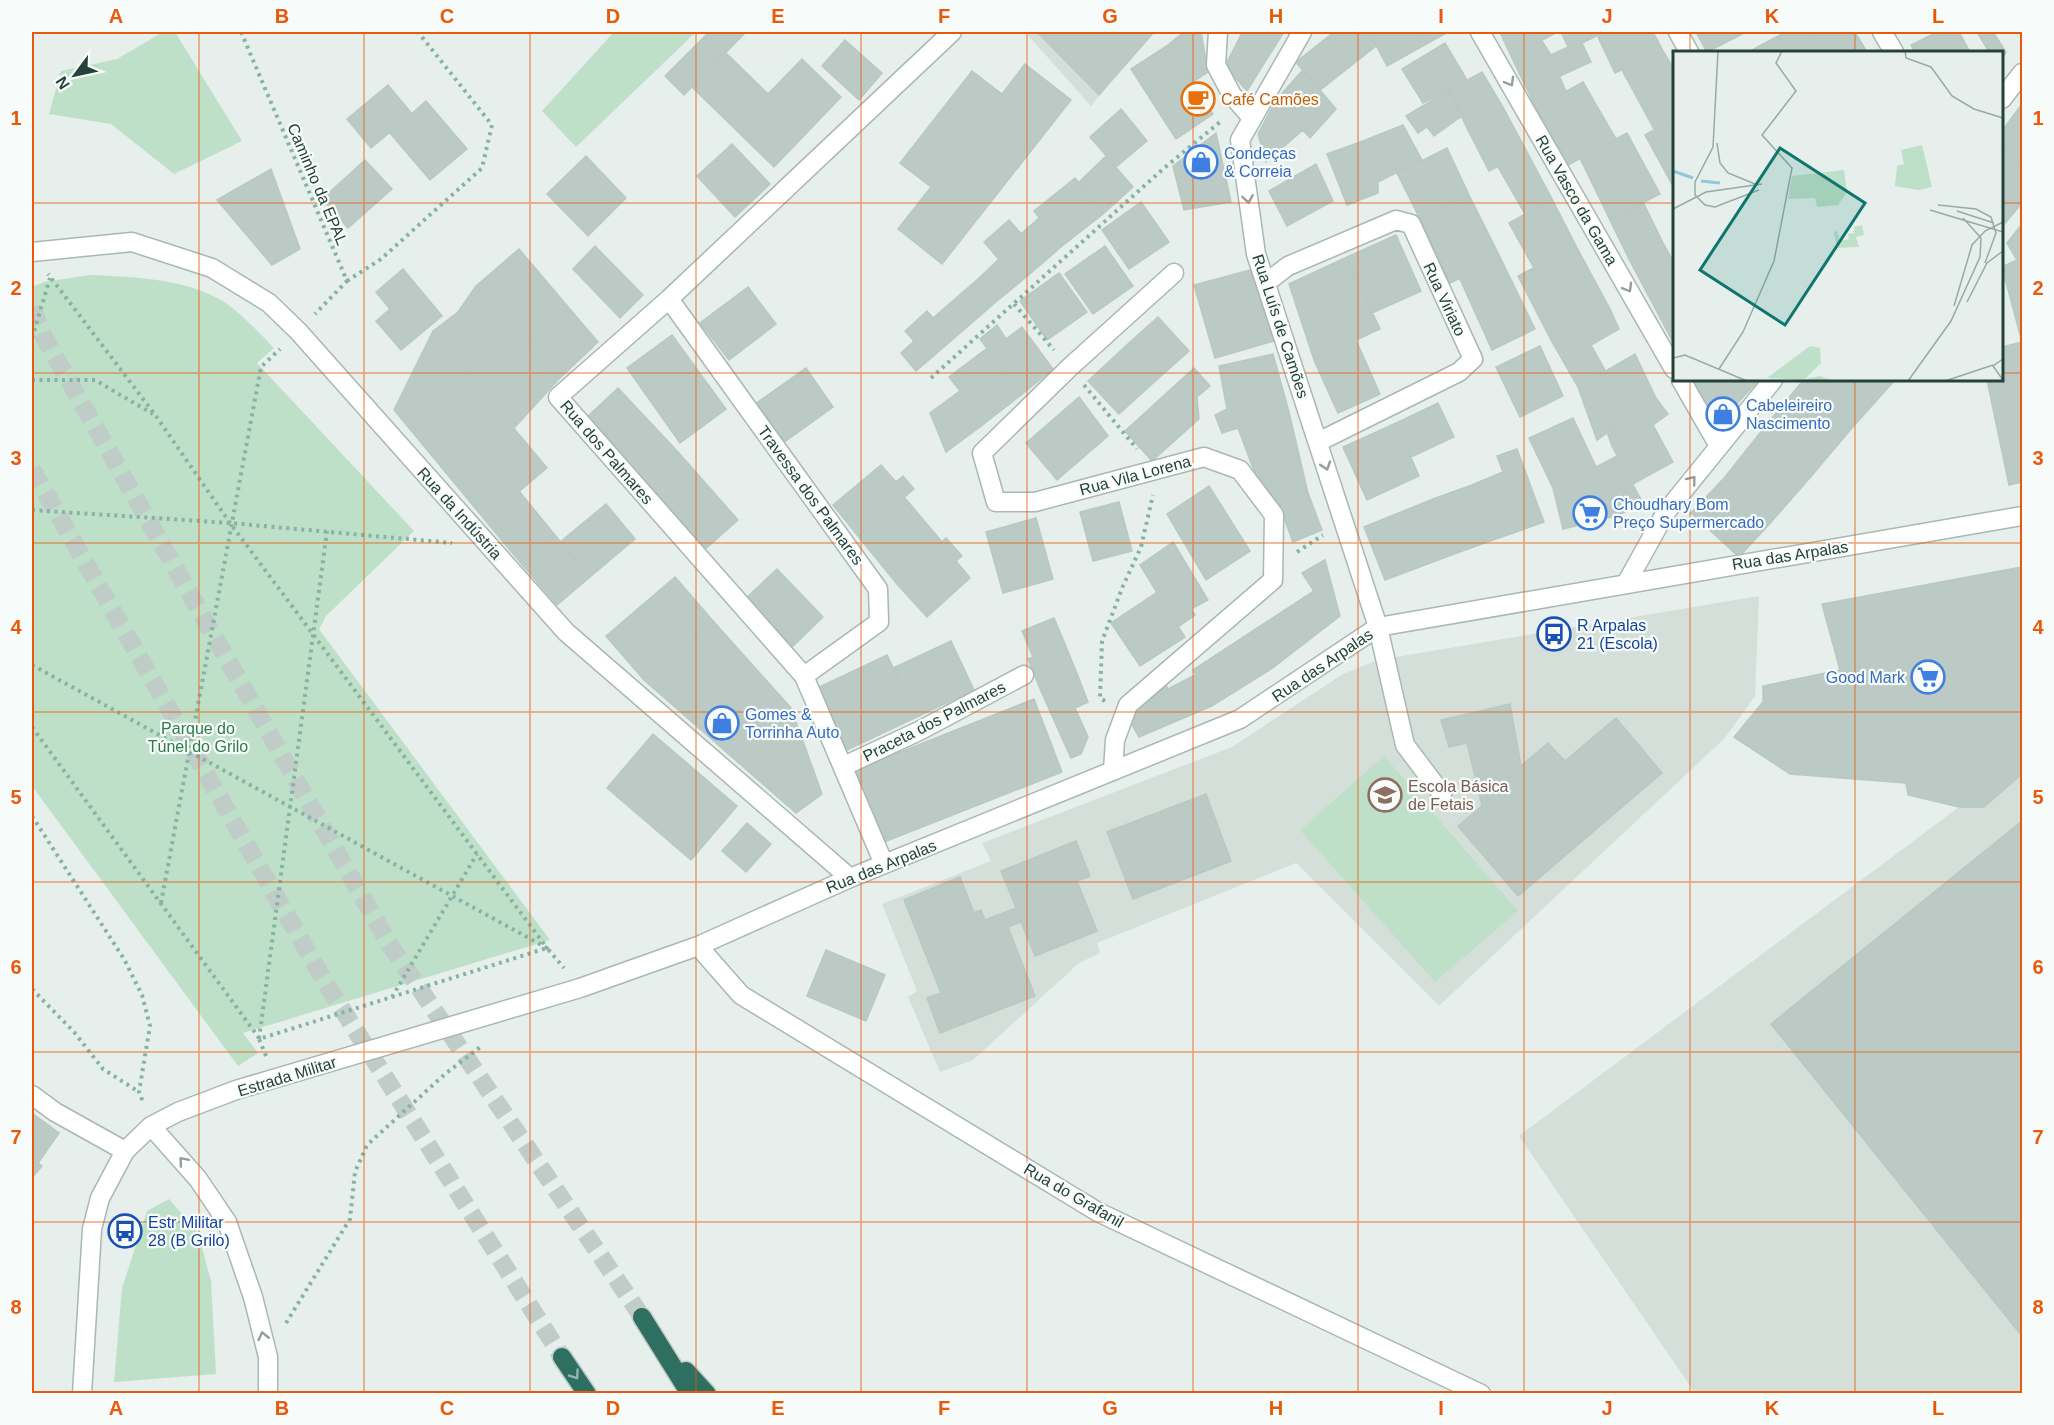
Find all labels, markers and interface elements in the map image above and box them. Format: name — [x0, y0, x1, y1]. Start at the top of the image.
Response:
text: A — [109, 5, 123, 27]
text: B — [275, 5, 289, 27]
text: C — [440, 5, 454, 27]
text: D — [606, 5, 620, 27]
text: E — [771, 5, 785, 27]
text: F — [938, 5, 950, 27]
text: G — [1102, 5, 1118, 27]
text: H — [1269, 5, 1283, 27]
text: I — [1438, 5, 1444, 27]
text: J — [1601, 5, 1613, 27]
text: K — [1765, 5, 1780, 27]
text: L — [1932, 5, 1944, 27]
north arrow — [45, 45, 105, 105]
inset map — [1673, 51, 2003, 381]
text: N — [53, 73, 73, 92]
one-way arrow — [1502, 76, 1514, 86]
cafe icon: Café Camões — [1180, 81, 1216, 117]
place label: Café Camões — [1221, 91, 1319, 108]
text: 1 — [10, 107, 22, 129]
text: 1 — [2032, 107, 2044, 129]
street label: Caminho da EPAL — [284, 121, 351, 248]
street label: Rua Vasco da Gama — [1532, 132, 1621, 268]
shop icon: Condeças & Correia — [1183, 144, 1219, 180]
place label: Condeças & Correia — [1224, 145, 1296, 180]
one-way arrow — [1242, 194, 1254, 203]
street label: Rua Luís de Camões — [1249, 252, 1312, 400]
street label: Rua Viriato — [1420, 260, 1469, 339]
text: 2 — [10, 277, 22, 299]
text: 2 — [2032, 277, 2044, 299]
one-way arrow — [1621, 282, 1632, 292]
shop icon: Cabeleireiro Nascimento — [1705, 396, 1741, 432]
street label: Rua dos Palmares — [557, 397, 656, 508]
place label: Cabeleireiro Nascimento — [1746, 397, 1832, 432]
street label: Travessa dos Palmares — [755, 423, 867, 568]
text: 3 — [10, 447, 22, 469]
text: 3 — [2032, 447, 2044, 469]
street label: Rua Vila Lorena — [1078, 452, 1193, 499]
one-way arrow — [1319, 460, 1331, 471]
street label: Rua da Indústria — [414, 464, 505, 563]
one-way arrow — [1684, 476, 1695, 487]
supermarket icon: Choudhary Bom Preço Supermercado — [1572, 495, 1608, 531]
place label: Choudhary Bom Preço Supermercado — [1613, 496, 1764, 531]
street label: Rua das Arpalas — [1731, 538, 1849, 573]
text: 4 — [10, 616, 22, 638]
bus stop icon: R Arpalas 21 (Escola) — [1536, 616, 1572, 652]
text: 4 — [2032, 616, 2044, 638]
place label: R Arpalas 21 (Escola) — [1577, 617, 1658, 652]
street label: Rua das Arpalas — [1269, 626, 1376, 705]
supermarket icon: Good Mark — [1910, 659, 1946, 695]
place label: Good Mark — [1826, 669, 1906, 686]
street label: Praceta dos Palmares — [860, 678, 1008, 765]
shop icon: Gomes & Torrinha Auto — [704, 705, 740, 741]
place label: Gomes & Torrinha Auto — [745, 706, 839, 741]
park label: Parque do Túnel do Grilo — [148, 720, 248, 755]
school or university icon: Escola Básica de Fetais — [1367, 777, 1403, 813]
place label: Escola Básica de Fetais — [1408, 778, 1509, 813]
text: 5 — [10, 786, 22, 808]
text: 5 — [2032, 786, 2044, 808]
street label: Rua das Arpalas — [824, 837, 939, 896]
text: 6 — [10, 956, 22, 978]
text: 6 — [2032, 956, 2044, 978]
street label: Estrada Militar — [236, 1053, 339, 1100]
text: 7 — [10, 1126, 22, 1148]
text: 7 — [2032, 1126, 2044, 1148]
one-way arrow — [179, 1157, 190, 1168]
street label: Rua do Grafanil — [1021, 1160, 1127, 1231]
bus stop icon: Estr Militar 28 (B Grilo) — [107, 1213, 143, 1249]
place label: Estr Militar 28 (B Grilo) — [148, 1214, 230, 1249]
text: 8 — [10, 1296, 22, 1318]
text: 8 — [2032, 1296, 2044, 1318]
one-way arrow — [257, 1331, 270, 1341]
one-way arrow — [568, 1369, 579, 1380]
text: A — [109, 1397, 123, 1419]
text: B — [275, 1397, 289, 1419]
text: C — [440, 1397, 454, 1419]
text: D — [606, 1397, 620, 1419]
text: E — [771, 1397, 785, 1419]
text: F — [938, 1397, 950, 1419]
text: G — [1102, 1397, 1118, 1419]
text: H — [1269, 1397, 1283, 1419]
text: I — [1438, 1397, 1444, 1419]
text: J — [1601, 1397, 1613, 1419]
text: K — [1765, 1397, 1780, 1419]
text: L — [1932, 1397, 1944, 1419]

